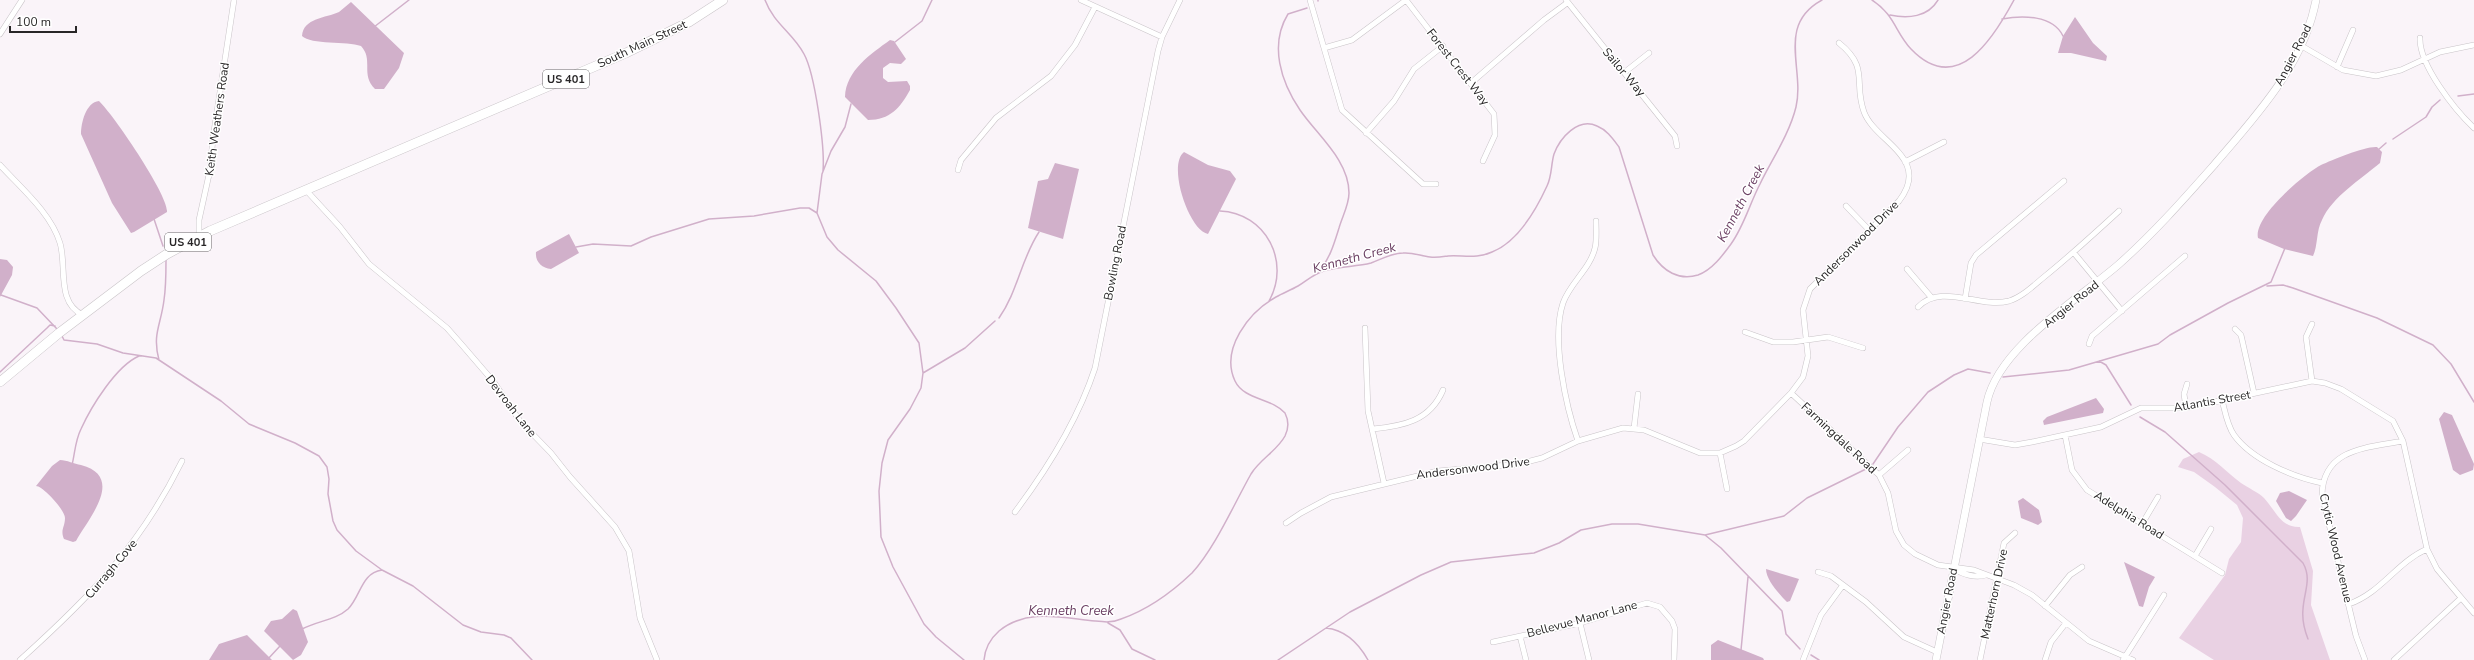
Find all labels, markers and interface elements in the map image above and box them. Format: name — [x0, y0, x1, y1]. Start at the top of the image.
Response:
scale bar — [10, 8, 76, 34]
text: 100 m — [16, 14, 51, 30]
street label: South Main Street — [595, 16, 690, 72]
street label: Angier Road — [2271, 21, 2315, 89]
street label: Forest Crest Way — [1423, 25, 1494, 109]
street label: Sailor Way — [1599, 44, 1650, 100]
street label: Keith Weathers Road — [201, 61, 233, 177]
road number: US 401 — [543, 70, 589, 88]
water label: Kenneth Creek — [1713, 161, 1769, 245]
street label: Andersonwood Drive — [1810, 197, 1902, 289]
street label: Bowling Road — [1100, 224, 1130, 302]
road number: US 401 — [165, 233, 211, 251]
water label: Kenneth Creek — [1311, 238, 1398, 278]
street label: Angier Road — [2040, 277, 2102, 331]
street label: Devroah Lane — [482, 372, 540, 440]
street label: Atlantis Street — [2172, 386, 2253, 416]
street label: Farmingdale Road — [1798, 399, 1880, 477]
street label: Andersonwood Drive — [1415, 453, 1531, 483]
street label: Adelphia Road — [2091, 487, 2167, 543]
street label: Crytic Wood Avenue — [2316, 492, 2356, 604]
street label: Curragh Cove — [81, 536, 141, 602]
street label: Matterhorn Drive — [1977, 548, 2011, 640]
street label: Angier Road — [1933, 567, 1961, 635]
street label: Bellevue Manor Lane — [1525, 597, 1639, 641]
water label: Kenneth Creek — [1028, 602, 1114, 620]

